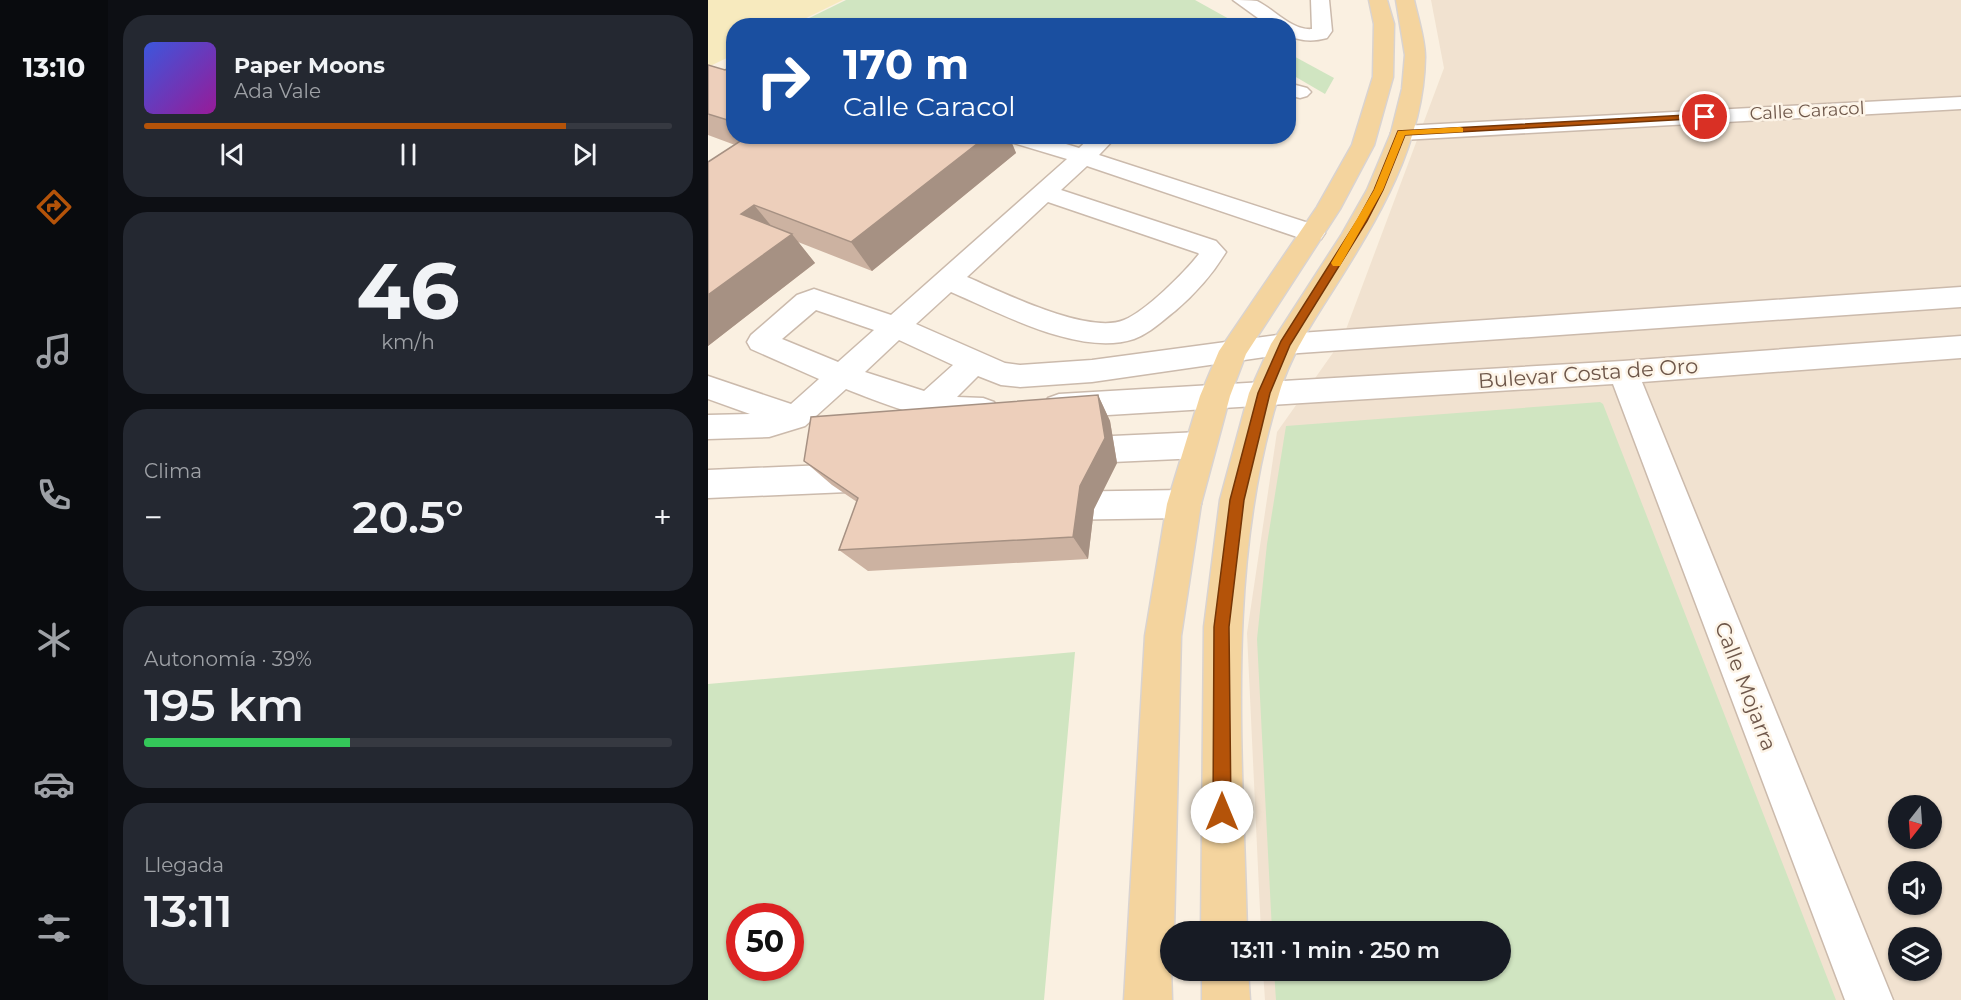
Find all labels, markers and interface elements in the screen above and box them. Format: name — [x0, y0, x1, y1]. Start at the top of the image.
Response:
text: 170 m — [843, 38, 969, 90]
icon: right — [744, 42, 822, 120]
text: 13:10 — [23, 51, 85, 84]
text: Paper Moons — [234, 52, 385, 79]
text: Ada Vale — [234, 79, 321, 103]
text: Calle Caracol — [843, 90, 1015, 123]
pin — [1679, 91, 1730, 142]
street label: Calle Caracol — [1749, 97, 1865, 125]
icon: arrive — [1688, 100, 1721, 133]
icon: previous — [216, 138, 249, 171]
icon: pause — [392, 138, 425, 171]
icon: next — [568, 138, 601, 171]
icon: directions — [33, 186, 75, 228]
text: 46 — [356, 243, 460, 339]
icon: music — [33, 330, 75, 372]
text: km/h — [381, 330, 435, 354]
street label: Bulevar Costa de Oro — [1477, 353, 1699, 393]
text: Clima — [144, 459, 202, 483]
icon: phone — [33, 474, 75, 516]
text: 20.5° — [352, 489, 464, 544]
text: − — [144, 497, 163, 537]
text: + — [653, 497, 672, 537]
street label: Calle Mojarra — [1710, 618, 1782, 754]
icon: climate — [33, 619, 75, 661]
text: Autonomía · 39% — [144, 647, 312, 671]
text: 195 km — [144, 677, 304, 732]
icon: car — [33, 763, 75, 805]
position arrow — [1190, 780, 1254, 844]
north arrow — [1888, 795, 1942, 849]
map controls — [1888, 795, 1942, 981]
text: Llegada — [144, 853, 224, 877]
button: sound — [1888, 861, 1942, 915]
text: 13:11 — [144, 883, 233, 938]
speed limit sign: 50 — [726, 903, 804, 981]
icon: filters — [33, 907, 75, 949]
button: layers — [1888, 927, 1942, 981]
text: 13:11 · 1 min · 250 m — [1231, 937, 1440, 964]

